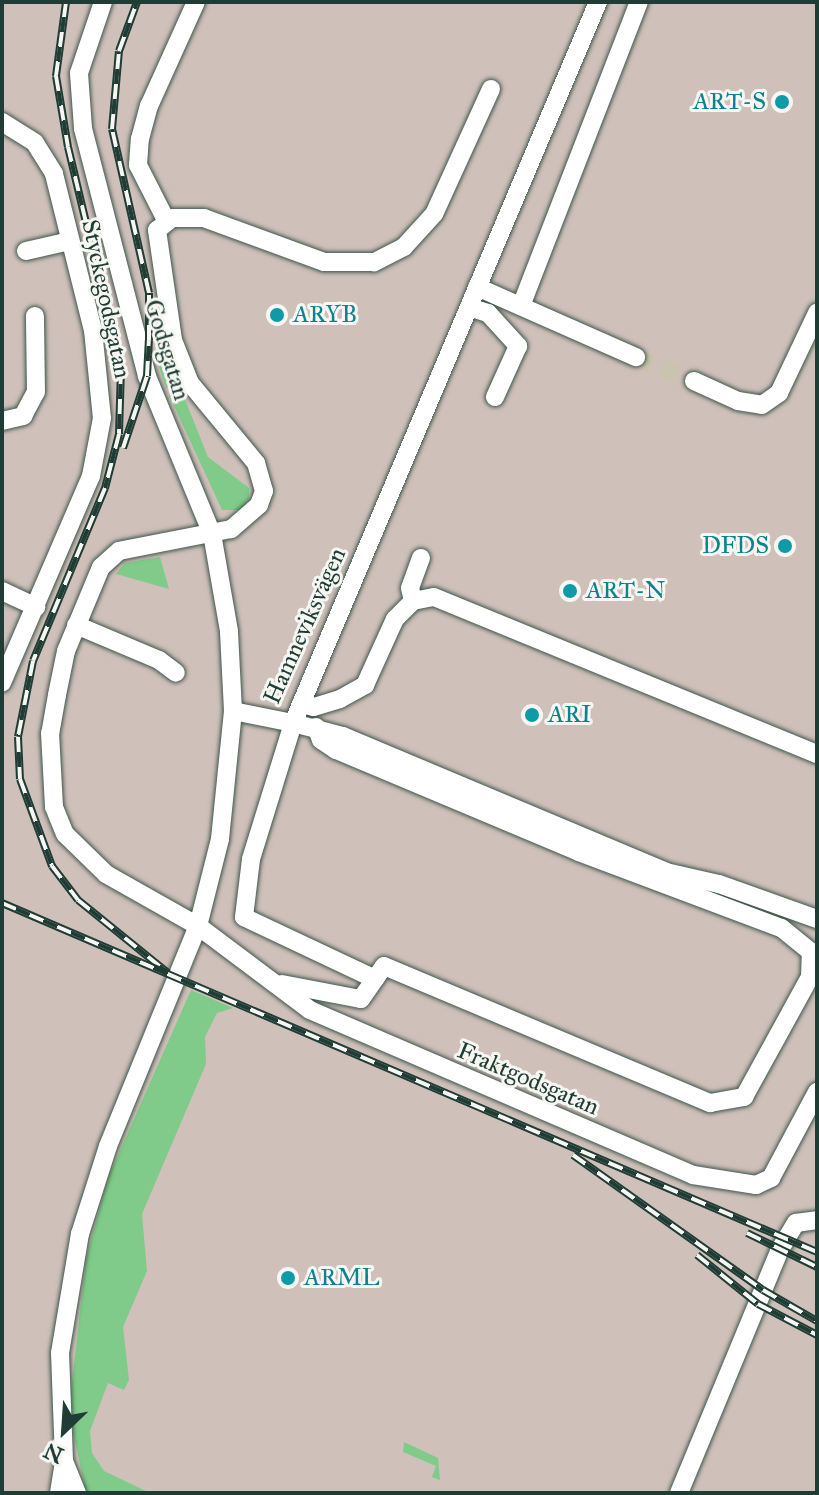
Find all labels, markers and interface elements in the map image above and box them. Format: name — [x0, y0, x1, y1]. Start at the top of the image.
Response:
place label: ART-S — [693, 88, 766, 116]
marker: ART-S — [773, 93, 791, 111]
street label: Styckegodsgatan — [75, 217, 137, 381]
street label: Godsgatan — [138, 296, 196, 404]
place label: ARYB — [293, 301, 357, 329]
marker: ARYB — [268, 306, 286, 324]
place label: DFDS — [702, 532, 769, 560]
marker: DFDS — [776, 537, 794, 555]
street label: Hamneviksvägen — [258, 543, 352, 709]
place label: ART-N — [586, 577, 665, 605]
marker: ART-N — [561, 582, 579, 600]
place label: ARI — [548, 701, 591, 729]
marker: ARI — [523, 706, 541, 724]
street label: Fraktgodsgatan — [453, 1036, 603, 1122]
place label: ARML — [304, 1264, 380, 1292]
marker: ARML — [279, 1269, 297, 1287]
north arrow — [24, 1391, 104, 1471]
text: N — [39, 1437, 68, 1469]

